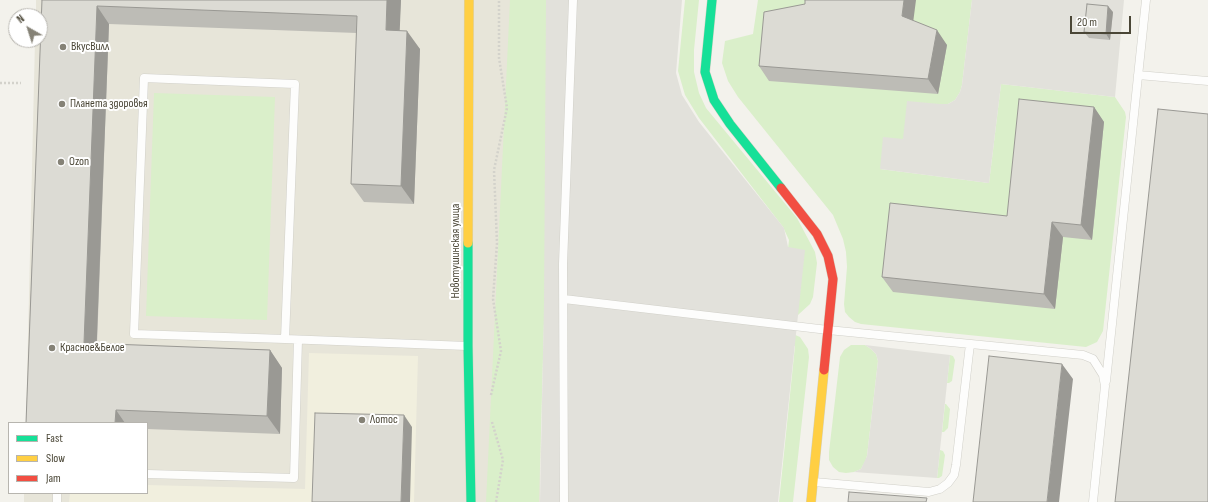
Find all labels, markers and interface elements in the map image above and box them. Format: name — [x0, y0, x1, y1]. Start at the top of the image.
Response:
north arrow — [8, 8, 48, 48]
scale bar — [1072, 8, 1133, 34]
text: N — [14, 12, 27, 26]
text: 20 m — [1077, 15, 1097, 30]
place label: ВкусВилл — [71, 40, 109, 54]
marker: ВкусВилл — [58, 42, 68, 52]
place label: Планета здоровья — [70, 97, 148, 111]
marker: Планета здоровья — [57, 99, 67, 109]
place label: Ozon — [69, 155, 89, 169]
marker: Ozon — [56, 157, 66, 167]
street label: Новотушинская улица — [449, 204, 463, 298]
place label: Красное&Белое — [60, 341, 125, 355]
marker: Красное&Белое — [47, 343, 57, 353]
place label: Лотос — [370, 413, 398, 427]
marker: Лотос — [357, 415, 367, 425]
legend — [8, 422, 148, 494]
text: Fast — [46, 431, 63, 446]
text: Slow — [46, 451, 65, 466]
text: Jam — [46, 471, 61, 486]

